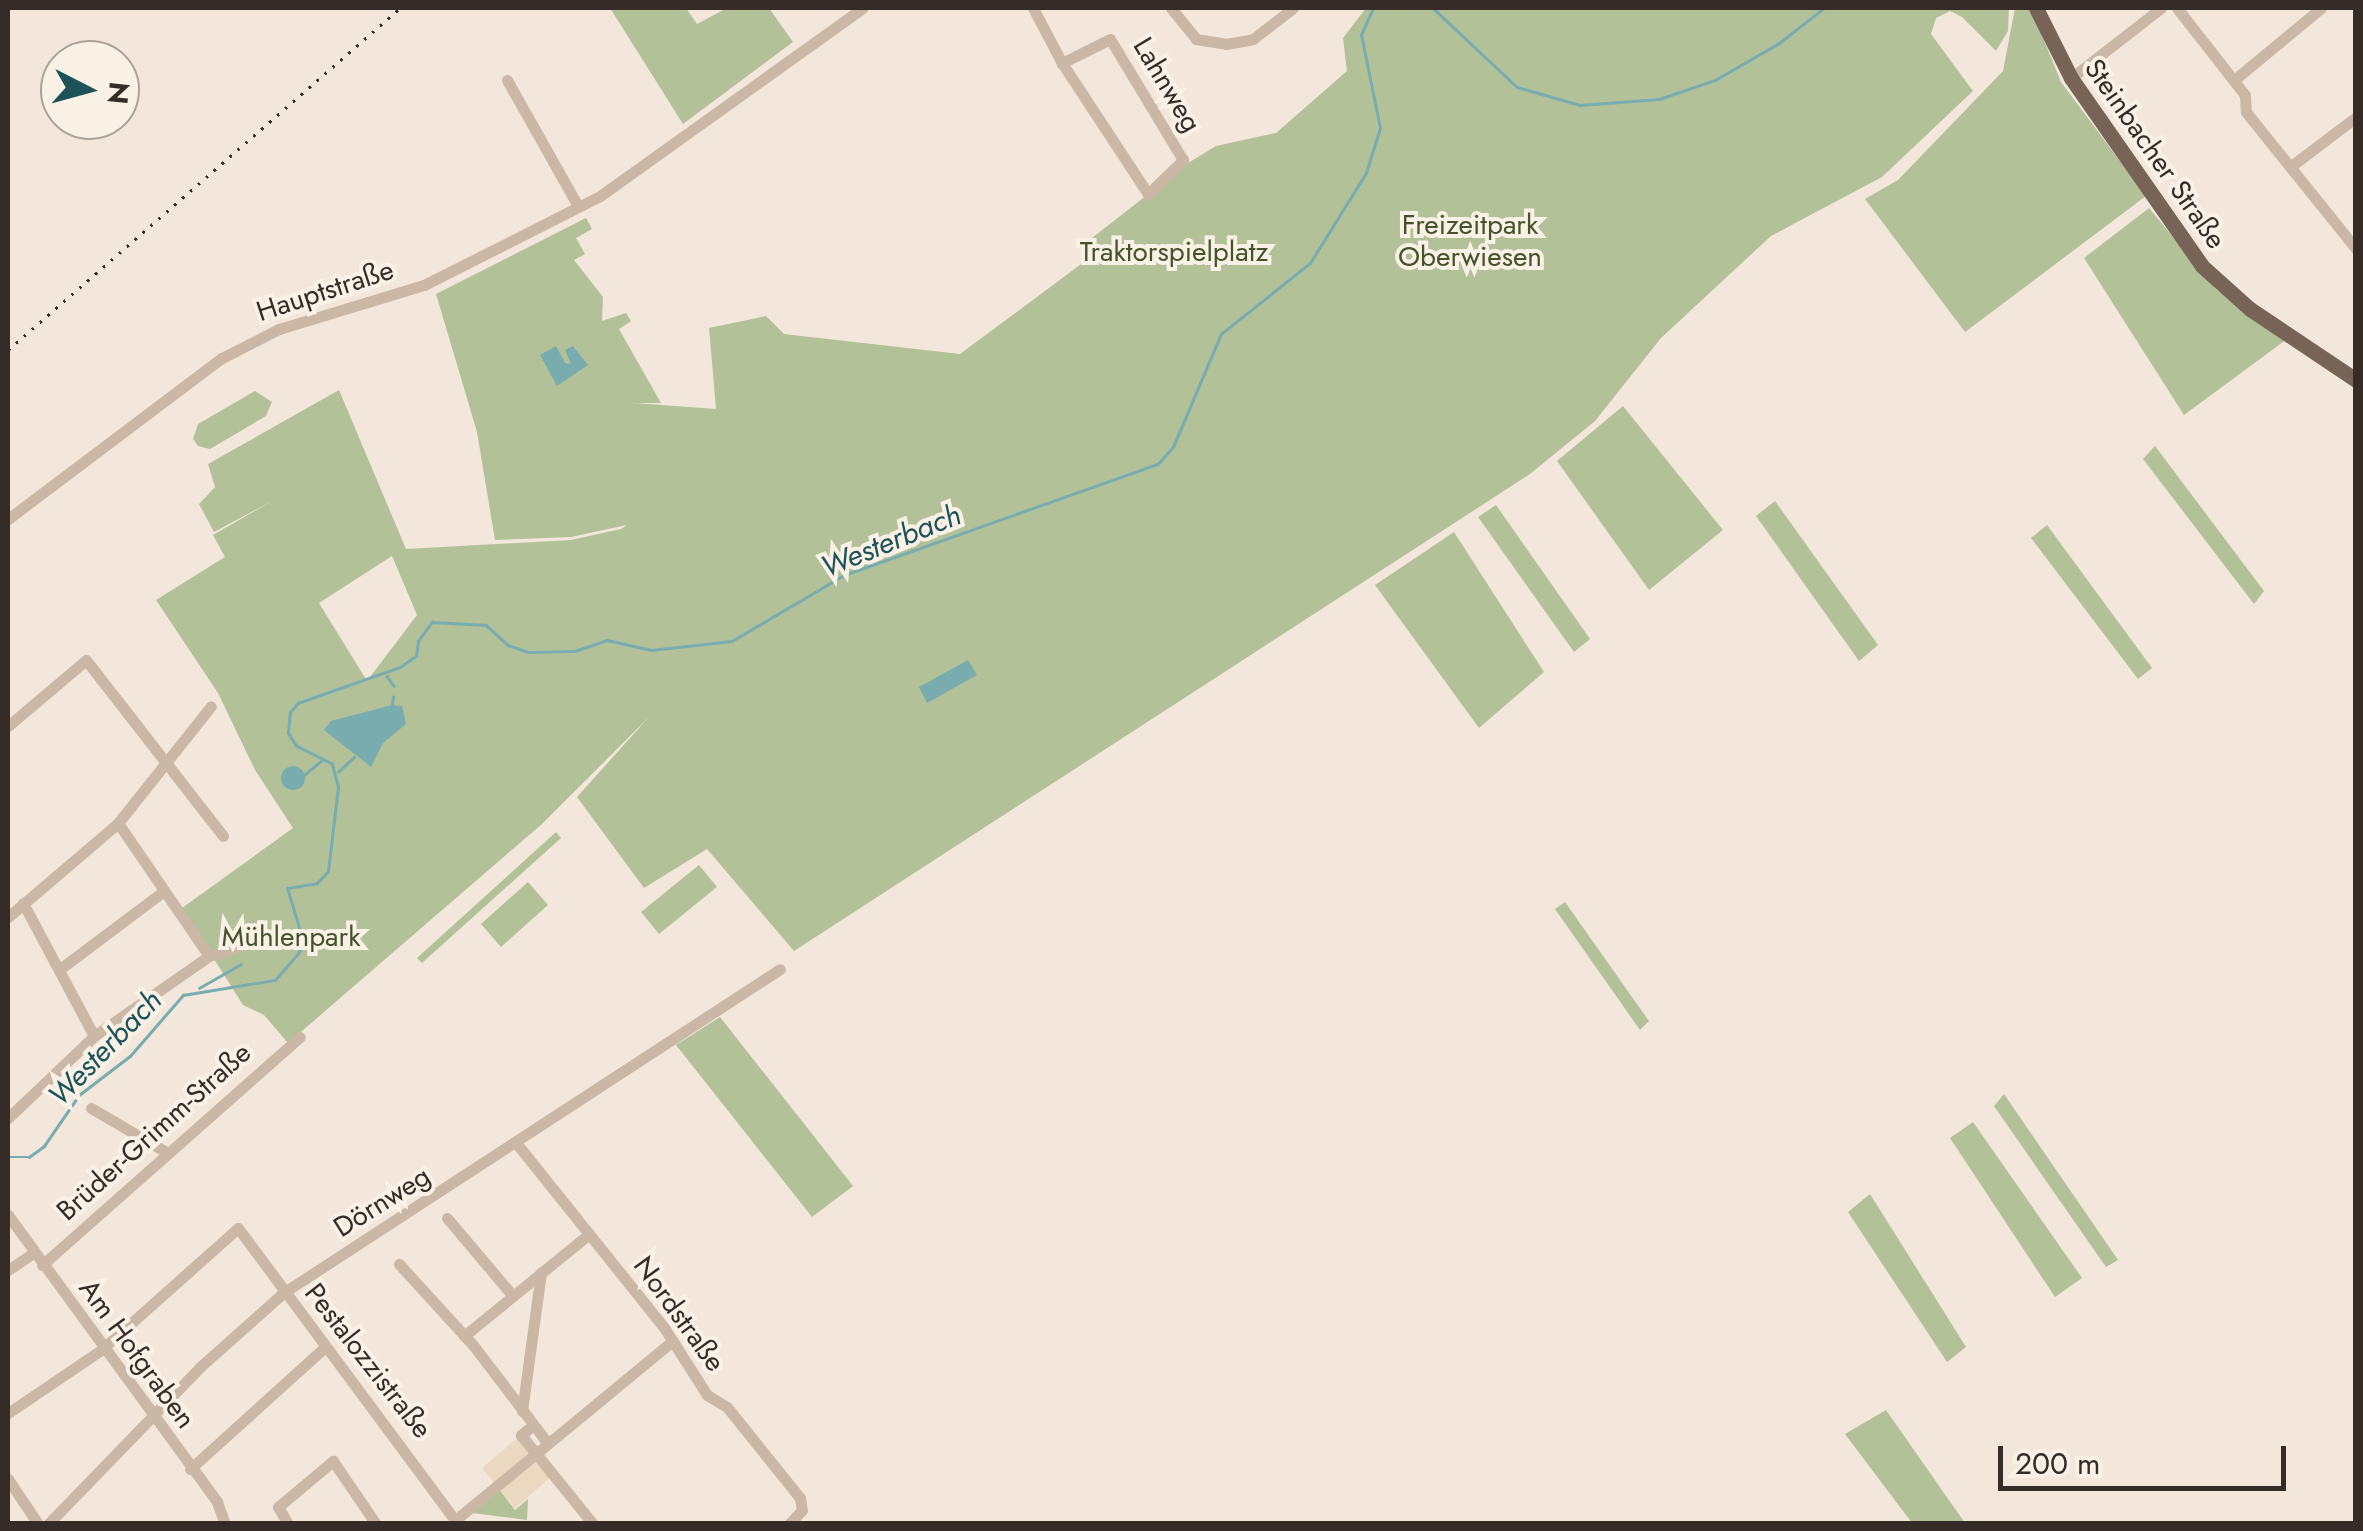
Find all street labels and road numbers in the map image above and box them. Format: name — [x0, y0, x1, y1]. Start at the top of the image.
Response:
street label: Lahnweg — [1126, 32, 1208, 138]
street label: Steinbacher Straße — [2077, 53, 2233, 255]
street label: Hauptstraße — [252, 253, 398, 329]
street label: Brüder-Grimm-Straße — [50, 1036, 258, 1228]
street label: Dörnweg — [328, 1159, 436, 1245]
street label: Nordstraße — [626, 1250, 732, 1378]
street label: Am Hofgraben — [72, 1273, 202, 1435]
street label: Pestalozzistraße — [297, 1277, 439, 1445]

